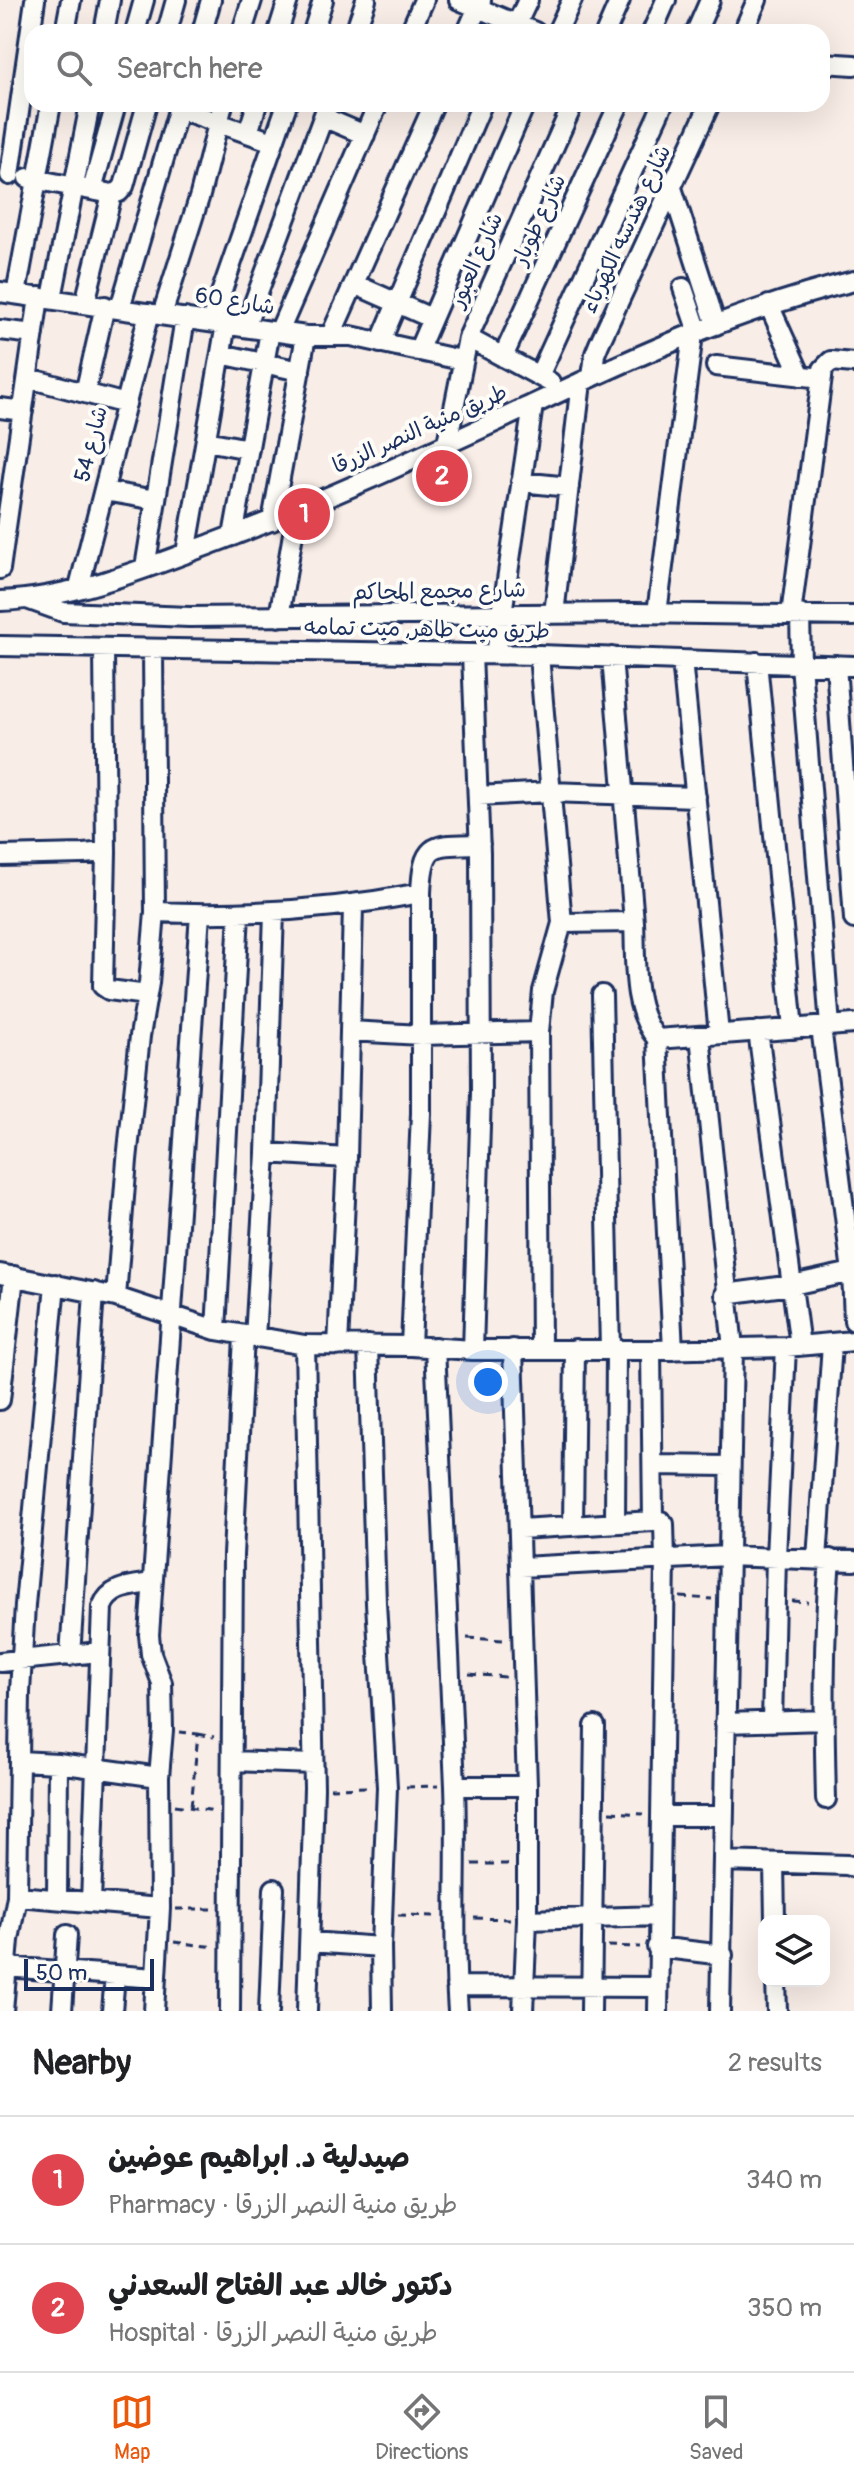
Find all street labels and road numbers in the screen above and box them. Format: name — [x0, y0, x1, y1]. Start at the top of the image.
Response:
street label: شارع هندسه الكهرباء — [575, 141, 678, 318]
street label: شارع طوبار — [505, 170, 573, 272]
street label: شارع العبور — [442, 208, 510, 314]
street label: شارع 60 — [193, 281, 277, 322]
street label: طريق منية النصر الزرقا — [328, 378, 512, 480]
street label: شارع 54 — [68, 403, 115, 485]
street label: شارع مجمع المحاكم — [352, 575, 526, 609]
street label: طريق ميت طاهر, ميت تمامه — [304, 613, 550, 645]

